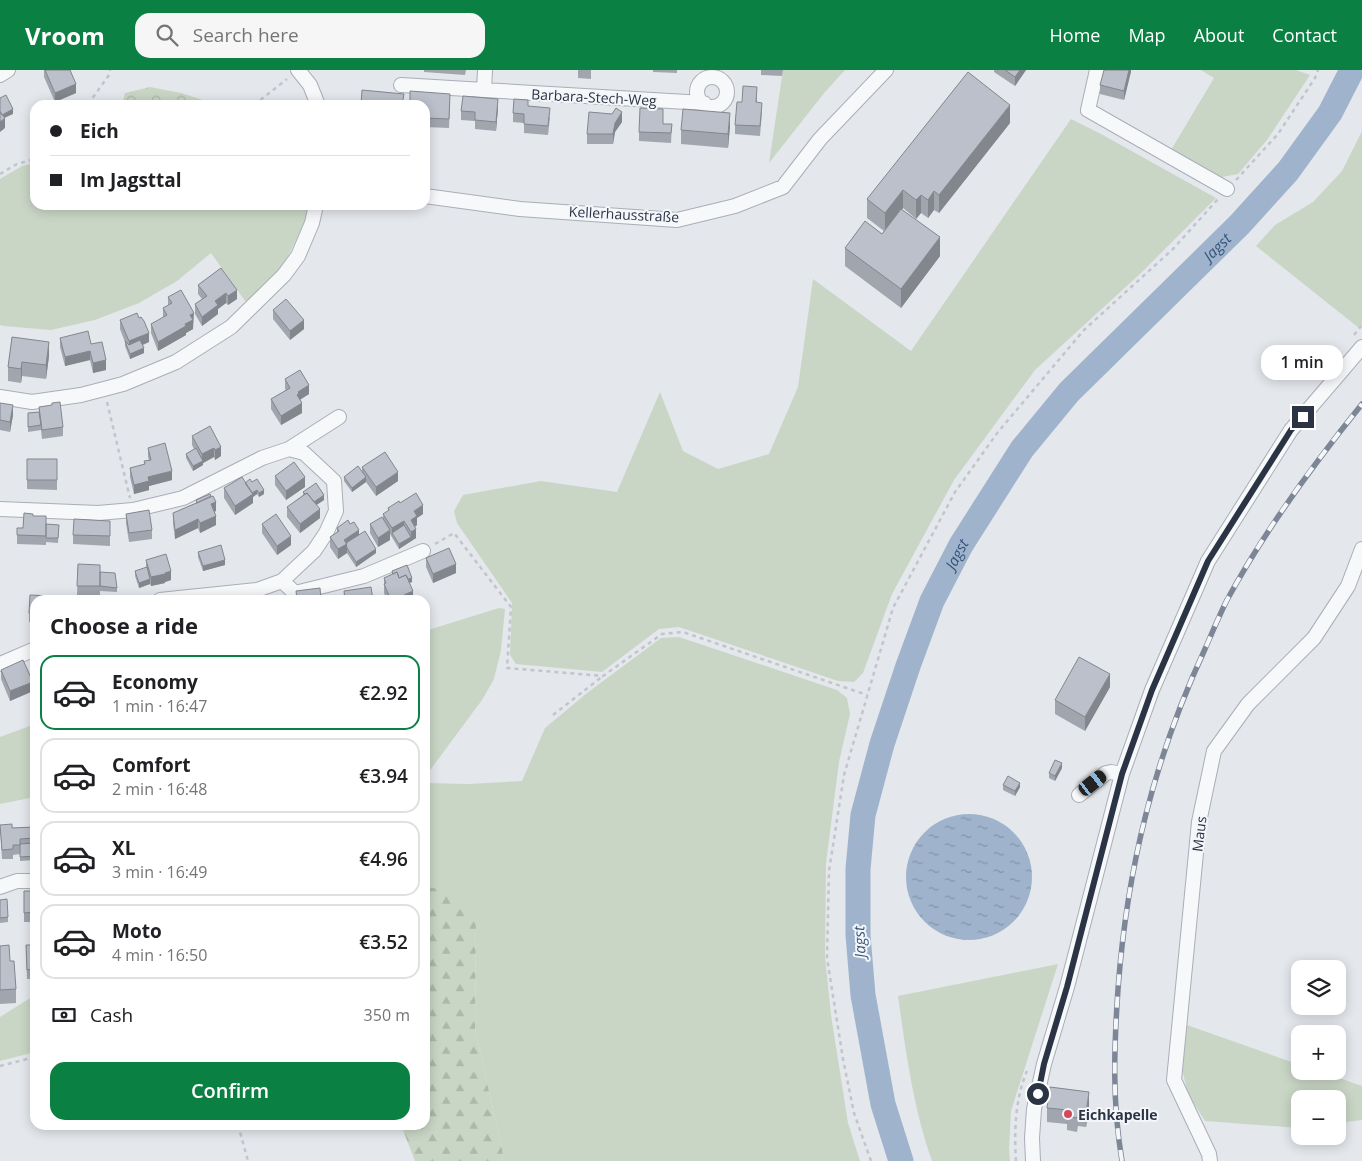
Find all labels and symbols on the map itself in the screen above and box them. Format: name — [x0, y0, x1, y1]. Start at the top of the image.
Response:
street label: Barbara-Stech-Weg — [531, 84, 658, 110]
street label: Kellerhausstraße — [568, 202, 680, 226]
water label: Jagst — [1196, 228, 1236, 267]
callout: 1 min — [1262, 344, 1344, 380]
route end — [1292, 406, 1314, 428]
water label: Jagst — [939, 534, 973, 575]
car — [1076, 768, 1109, 798]
street label: Maus — [1187, 815, 1211, 853]
water label: Jagst — [848, 925, 870, 961]
route start — [1027, 1083, 1049, 1105]
place label: Eichkapelle — [1078, 1105, 1158, 1124]
marker: Eichkapelle — [1062, 1108, 1074, 1120]

